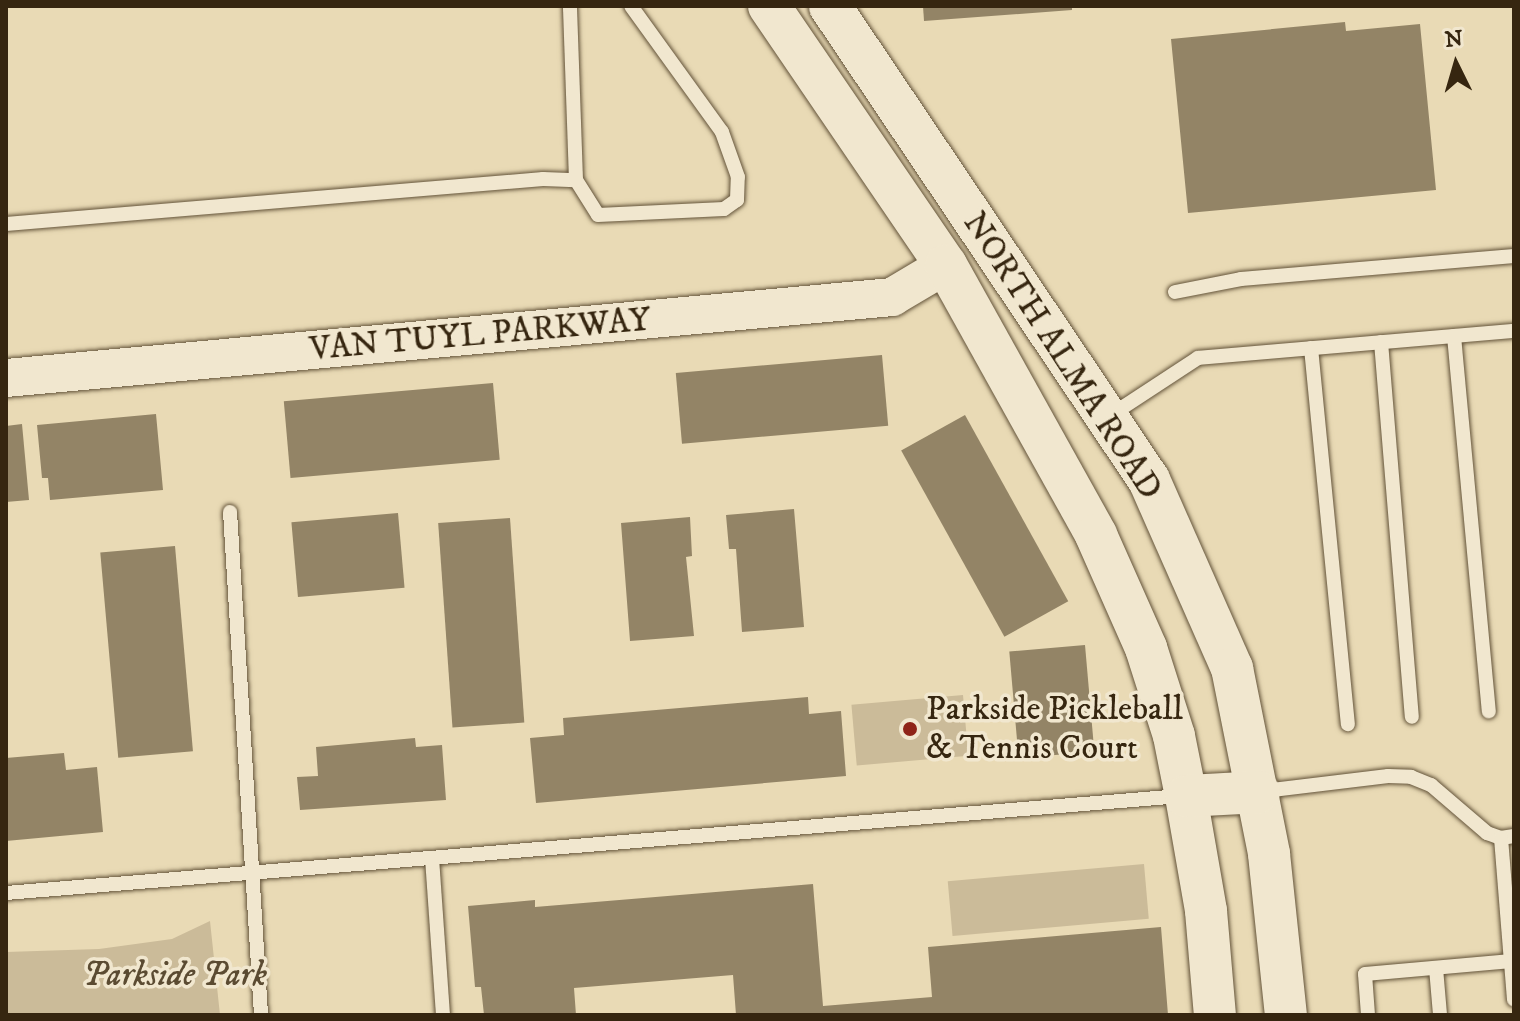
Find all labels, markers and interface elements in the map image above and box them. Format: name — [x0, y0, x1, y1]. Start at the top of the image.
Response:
north arrow — [1416, 24, 1496, 104]
text: N — [1444, 25, 1464, 54]
street label: NORTH ALMA ROAD — [954, 204, 1170, 508]
street label: VAN TUYL PARKWAY — [308, 300, 652, 370]
place label: Parkside Pickleball & Tennis Court — [926, 689, 1183, 768]
marker: Parkside Pickleball & Tennis Court — [901, 720, 919, 738]
park label: Parkside Park — [83, 956, 267, 996]

